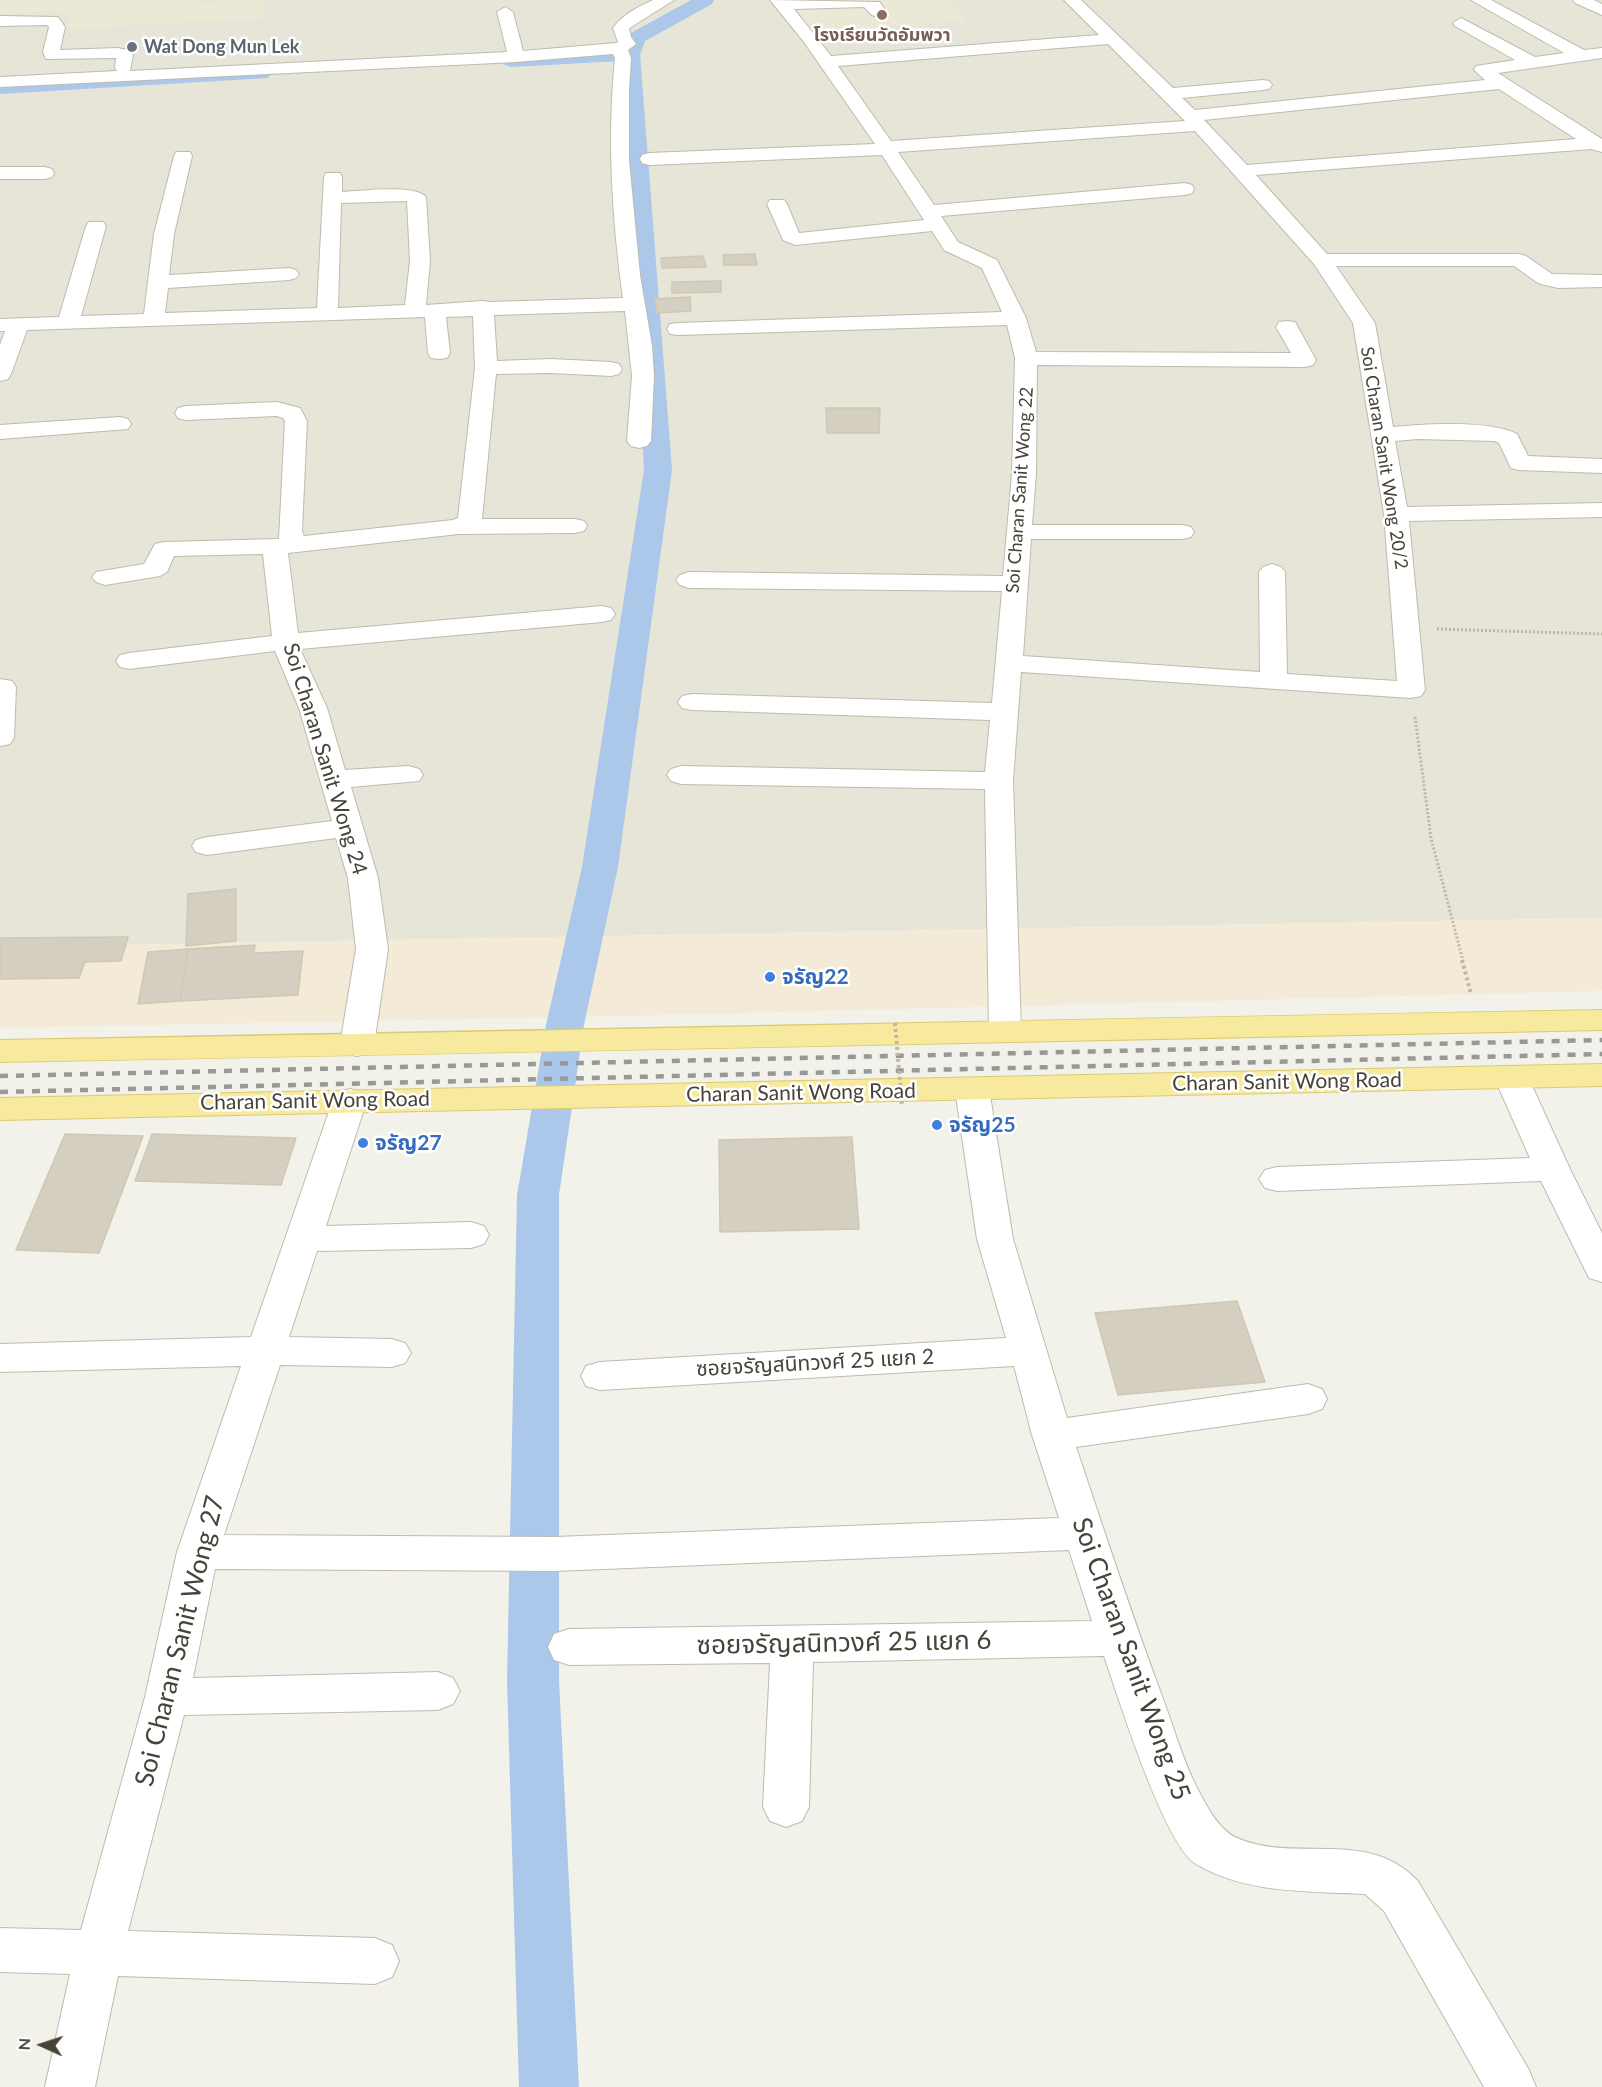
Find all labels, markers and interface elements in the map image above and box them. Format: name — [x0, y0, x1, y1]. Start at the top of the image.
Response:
marker: โรงเรียนวัดอัมพวา — [875, 8, 889, 22]
place label: โรงเรียนวัดอัมพวา — [813, 24, 951, 46]
place label: Wat Dong Mun Lek — [144, 36, 299, 58]
marker: Wat Dong Mun Lek — [125, 40, 139, 54]
street label: Soi Charan Sanit Wong 20/2 — [1356, 345, 1412, 571]
street label: Soi Charan Sanit Wong 22 — [1002, 386, 1038, 594]
street label: Soi Charan Sanit Wong 24 — [278, 640, 372, 878]
place label: จรัญ22 — [782, 964, 849, 990]
marker: จรัญ22 — [763, 970, 777, 984]
street label: Charan Sanit Wong Road — [1172, 1067, 1402, 1097]
street label: Charan Sanit Wong Road — [686, 1078, 916, 1108]
street label: Charan Sanit Wong Road — [200, 1086, 430, 1116]
place label: จรัญ25 — [949, 1112, 1016, 1138]
marker: จรัญ25 — [930, 1118, 944, 1132]
place label: จรัญ27 — [375, 1130, 442, 1156]
marker: จรัญ27 — [356, 1136, 370, 1150]
street label: ซอยจรัญสนิทวงศ์ 25 แยก 2 — [695, 1344, 935, 1382]
street label: Soi Charan Sanit Wong 27 — [129, 1492, 231, 1790]
street label: Soi Charan Sanit Wong 25 — [1065, 1513, 1197, 1805]
street label: ซอยจรัญสนิทวงศ์ 25 แยก 6 — [696, 1625, 992, 1661]
north arrow — [12, 2015, 72, 2075]
text: N — [14, 2037, 33, 2051]

